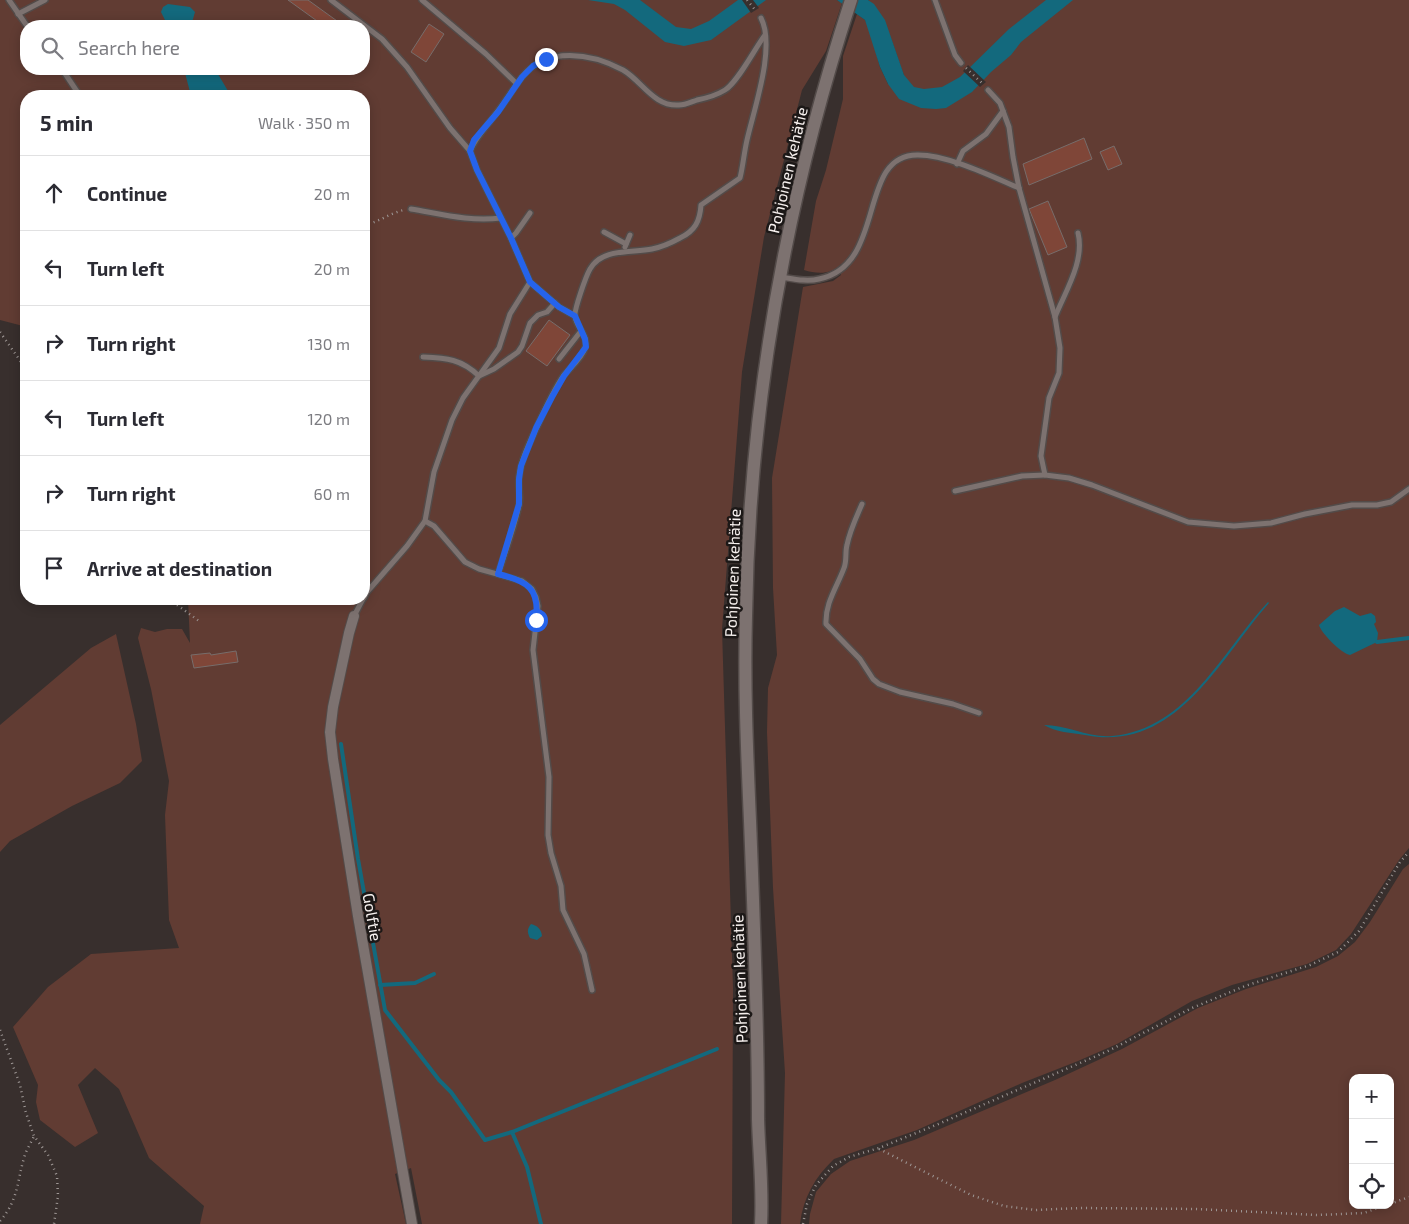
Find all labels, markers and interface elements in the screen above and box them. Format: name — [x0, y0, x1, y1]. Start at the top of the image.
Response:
search box — [20, 20, 370, 75]
icon: search — [38, 34, 66, 62]
text: Search here — [78, 36, 180, 59]
route end — [535, 48, 558, 71]
street label: Pohjoinen kehätie — [763, 105, 812, 235]
text: 5 min — [40, 110, 93, 135]
text: Walk · 350 m — [258, 113, 350, 132]
icon: ahead — [40, 179, 68, 207]
text: Continue — [87, 182, 167, 205]
text: 20 m — [314, 184, 350, 203]
icon: left — [40, 254, 68, 282]
text: Turn left — [87, 257, 164, 280]
text: 20 m — [314, 259, 350, 278]
icon: right — [40, 329, 68, 357]
text: Turn right — [87, 332, 175, 355]
text: 130 m — [308, 334, 350, 353]
icon: left — [40, 404, 68, 432]
text: Turn left — [87, 407, 164, 430]
text: 120 m — [307, 409, 350, 428]
icon: right — [40, 479, 68, 507]
text: Turn right — [87, 482, 175, 505]
text: 60 m — [314, 484, 350, 503]
street label: Pohjoinen kehätie — [720, 508, 745, 638]
icon: arrive — [40, 554, 68, 582]
text: Arrive at destination — [87, 557, 272, 580]
route start — [525, 609, 548, 632]
street label: Golftie — [359, 891, 387, 943]
street label: Pohjoinen kehätie — [727, 914, 752, 1044]
map controls — [1349, 1074, 1394, 1209]
button: + — [1349, 1074, 1394, 1119]
button: − — [1349, 1119, 1394, 1164]
button: locate — [1349, 1164, 1394, 1209]

